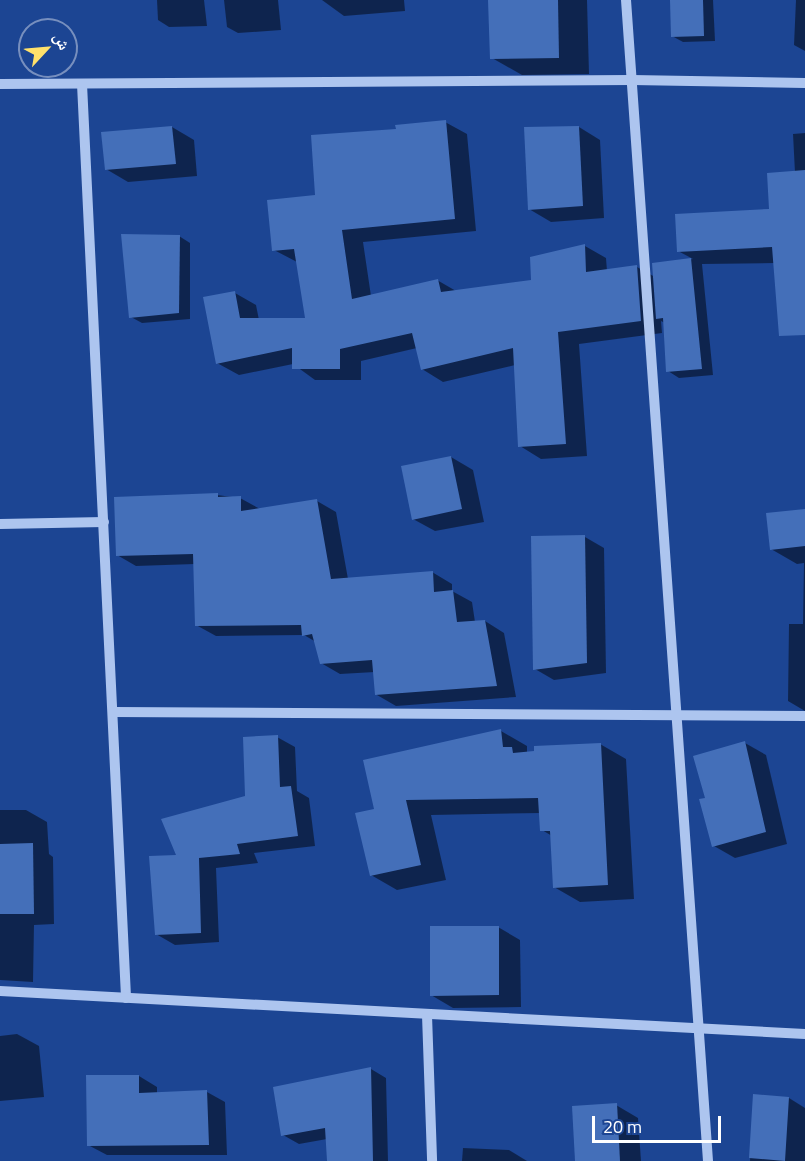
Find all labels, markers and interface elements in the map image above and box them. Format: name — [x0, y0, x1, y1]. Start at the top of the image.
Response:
north arrow — [18, 18, 78, 78]
text: ش — [48, 28, 77, 54]
scale bar — [595, 1104, 724, 1142]
text: 20 m — [603, 1113, 642, 1140]

